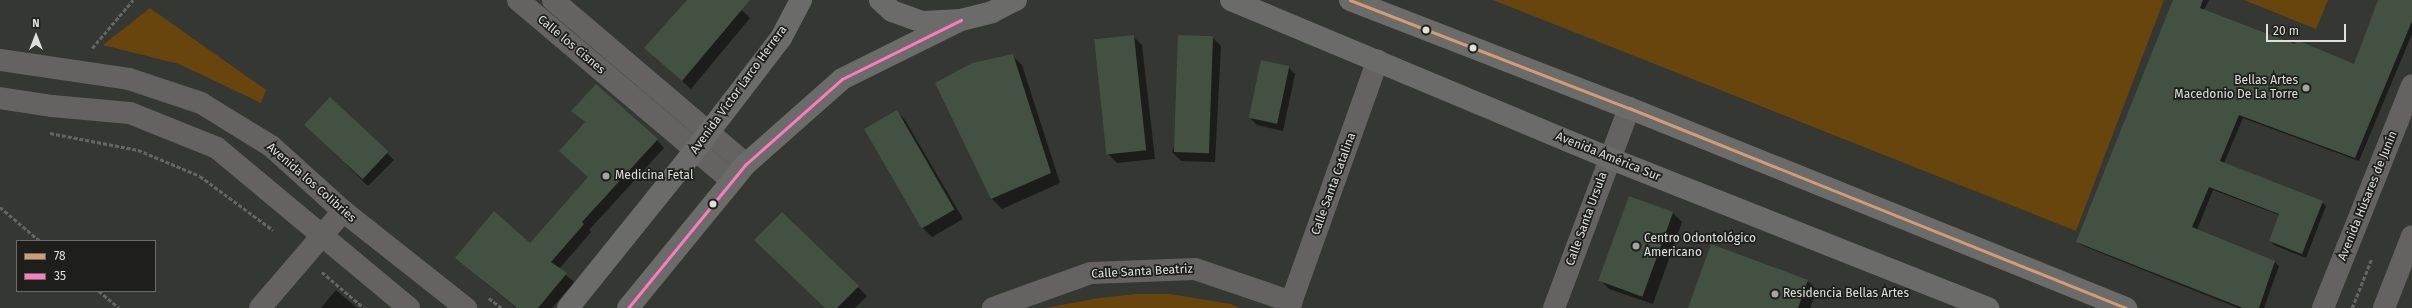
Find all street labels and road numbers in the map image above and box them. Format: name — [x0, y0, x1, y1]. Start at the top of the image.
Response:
street label: Calle los Cisnes — [534, 13, 608, 77]
street label: Avenida Víctor Larco Herrera — [688, 23, 790, 157]
street label: Avenida América Sur — [1553, 129, 1663, 185]
street label: Avenida Húsares de Junín — [2335, 129, 2401, 263]
street label: Calle Santa Catalina — [1309, 131, 1359, 237]
street label: Avenida los Colibries — [263, 140, 359, 226]
street label: Calle Santa Ursula — [1563, 170, 1611, 268]
street label: Calle Santa Beatriz — [1091, 262, 1193, 282]

